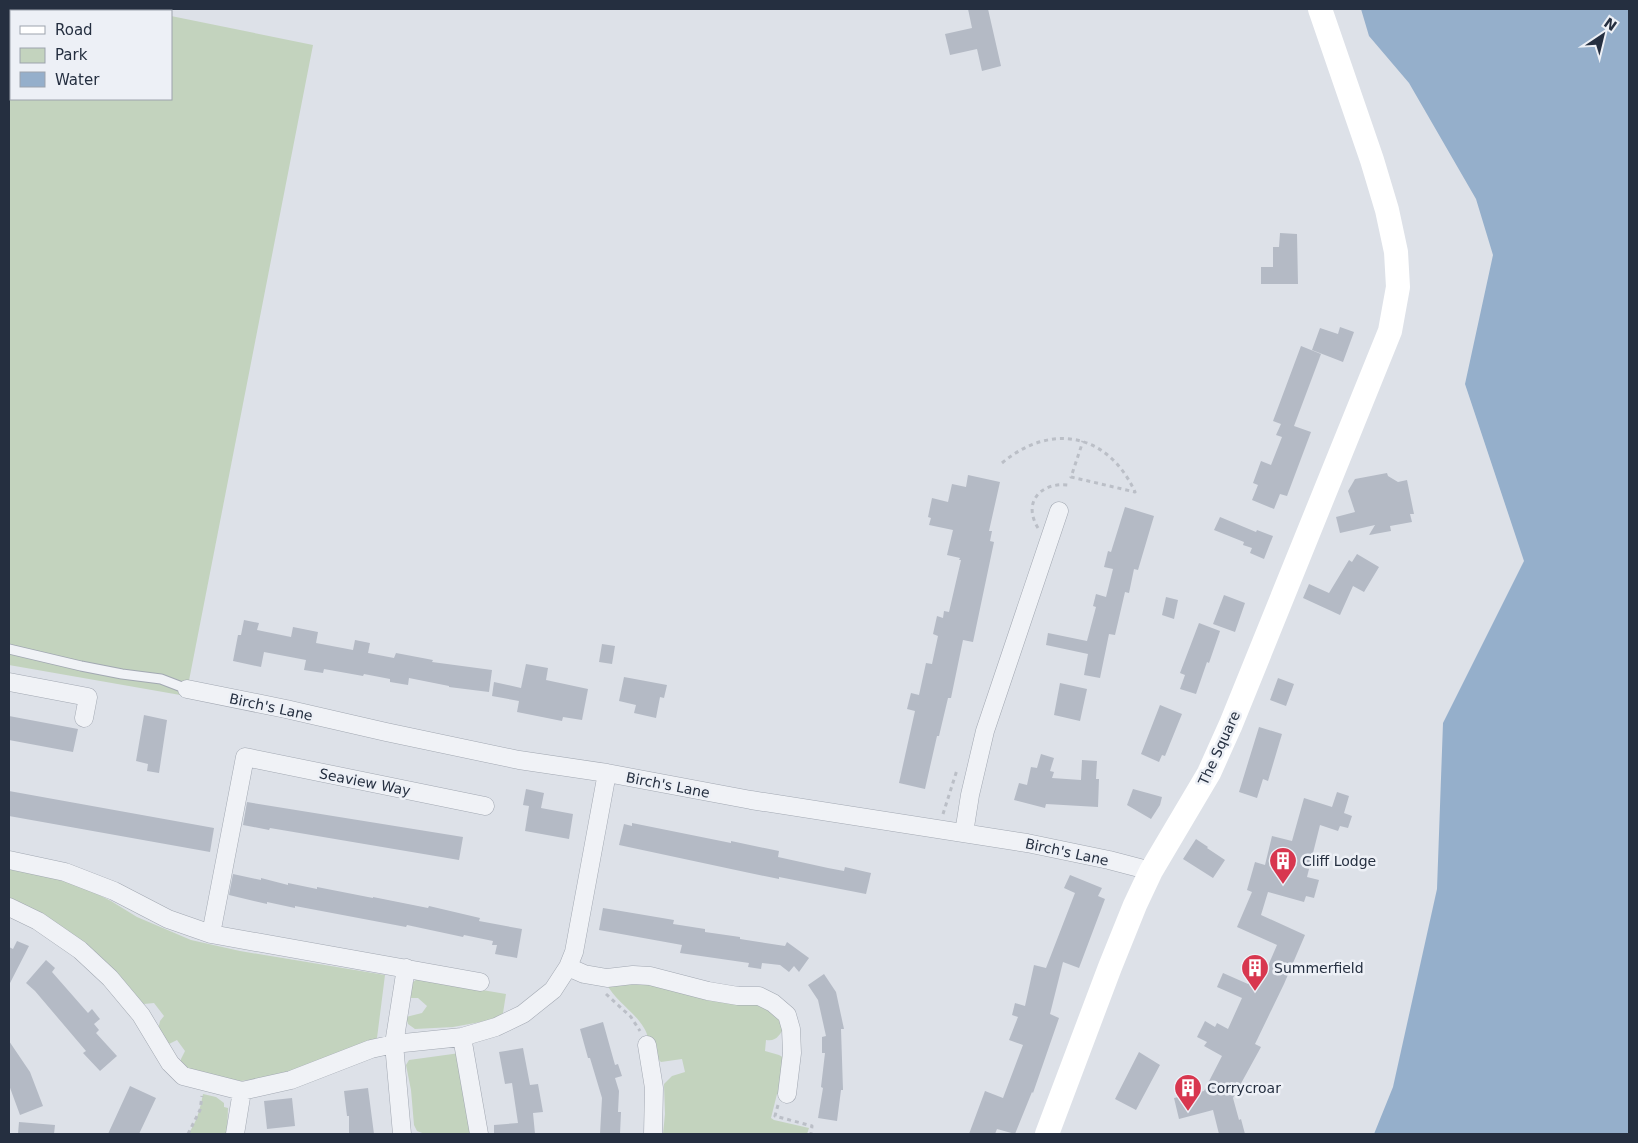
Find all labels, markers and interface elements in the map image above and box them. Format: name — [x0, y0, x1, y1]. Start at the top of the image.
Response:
legend — [10, 10, 172, 100]
north arrow — [1578, 10, 1628, 60]
text: N — [1601, 14, 1620, 34]
text: Road — [55, 21, 93, 39]
text: Park — [55, 46, 88, 64]
text: Water — [55, 71, 100, 89]
street label: Birch's Lane — [228, 690, 314, 724]
street label: The Square — [1194, 708, 1243, 788]
street label: Seaview Way — [318, 765, 412, 799]
street label: Birch's Lane — [625, 769, 711, 801]
street label: Birch's Lane — [1024, 835, 1110, 869]
building icon: Cliff Lodge — [1268, 846, 1298, 885]
place label: Cliff Lodge — [1302, 853, 1376, 869]
building icon: Summerfield — [1240, 953, 1270, 992]
place label: Summerfield — [1274, 960, 1364, 976]
building icon: Corrycroar — [1173, 1073, 1203, 1112]
place label: Corrycroar — [1207, 1080, 1281, 1096]

